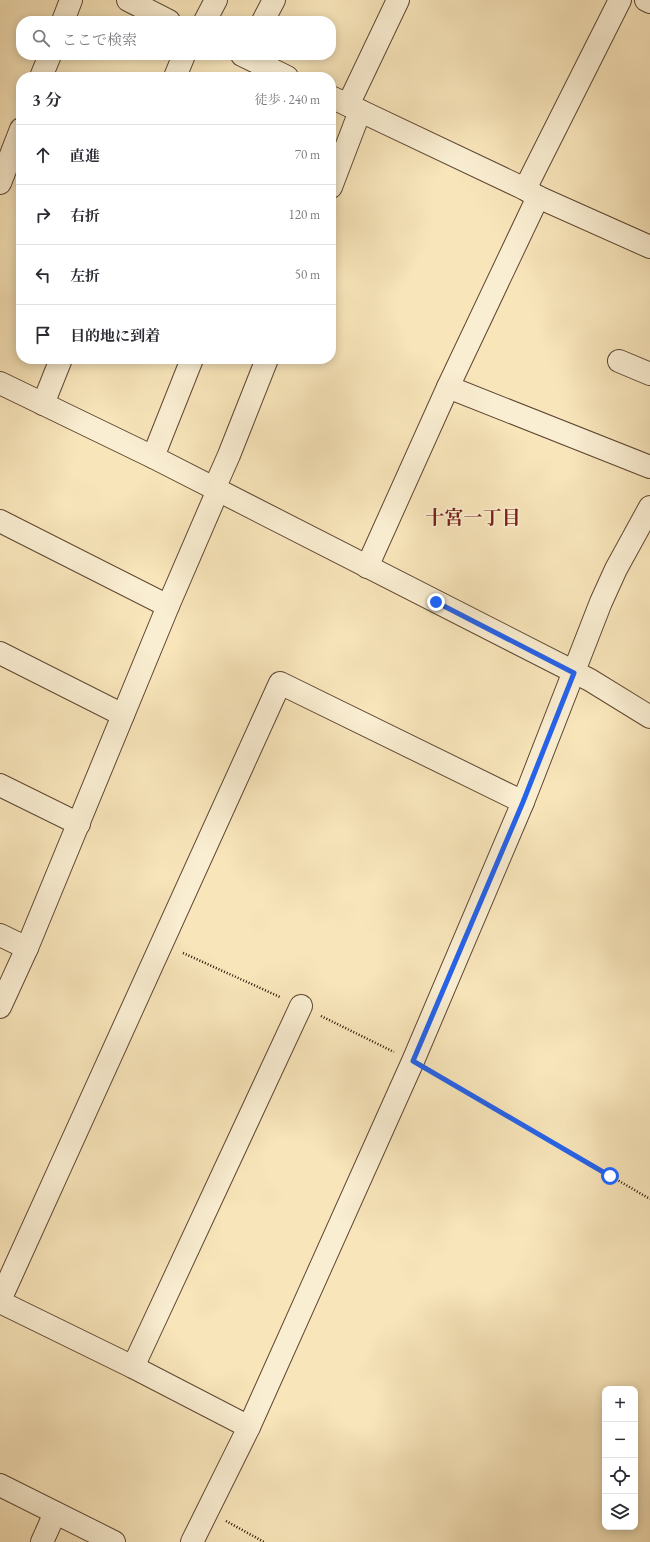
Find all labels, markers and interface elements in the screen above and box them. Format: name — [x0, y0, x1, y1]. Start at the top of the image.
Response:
search box — [16, 16, 336, 60]
icon: search — [30, 27, 52, 49]
text: ここで検索 — [62, 30, 137, 49]
text: 3 分 — [32, 89, 62, 111]
text: 徒歩 · 240 m — [255, 91, 320, 108]
icon: ahead — [32, 144, 54, 166]
text: 直進 — [70, 146, 100, 165]
text: 70 m — [295, 146, 320, 163]
icon: right — [32, 204, 54, 226]
text: 右折 — [70, 206, 100, 225]
text: 120 m — [289, 206, 320, 223]
icon: left — [32, 264, 54, 286]
text: 左折 — [70, 266, 100, 285]
text: 50 m — [295, 266, 320, 283]
icon: arrive — [32, 324, 54, 346]
text: 目的地に到着 — [70, 326, 160, 345]
district label: 十宮一丁目 — [425, 505, 521, 530]
route end — [427, 593, 445, 611]
route start — [601, 1167, 619, 1185]
map controls — [602, 1386, 638, 1530]
button: + — [602, 1386, 638, 1422]
button: − — [602, 1422, 638, 1458]
button: locate — [602, 1458, 638, 1494]
button: layers — [602, 1494, 638, 1530]

